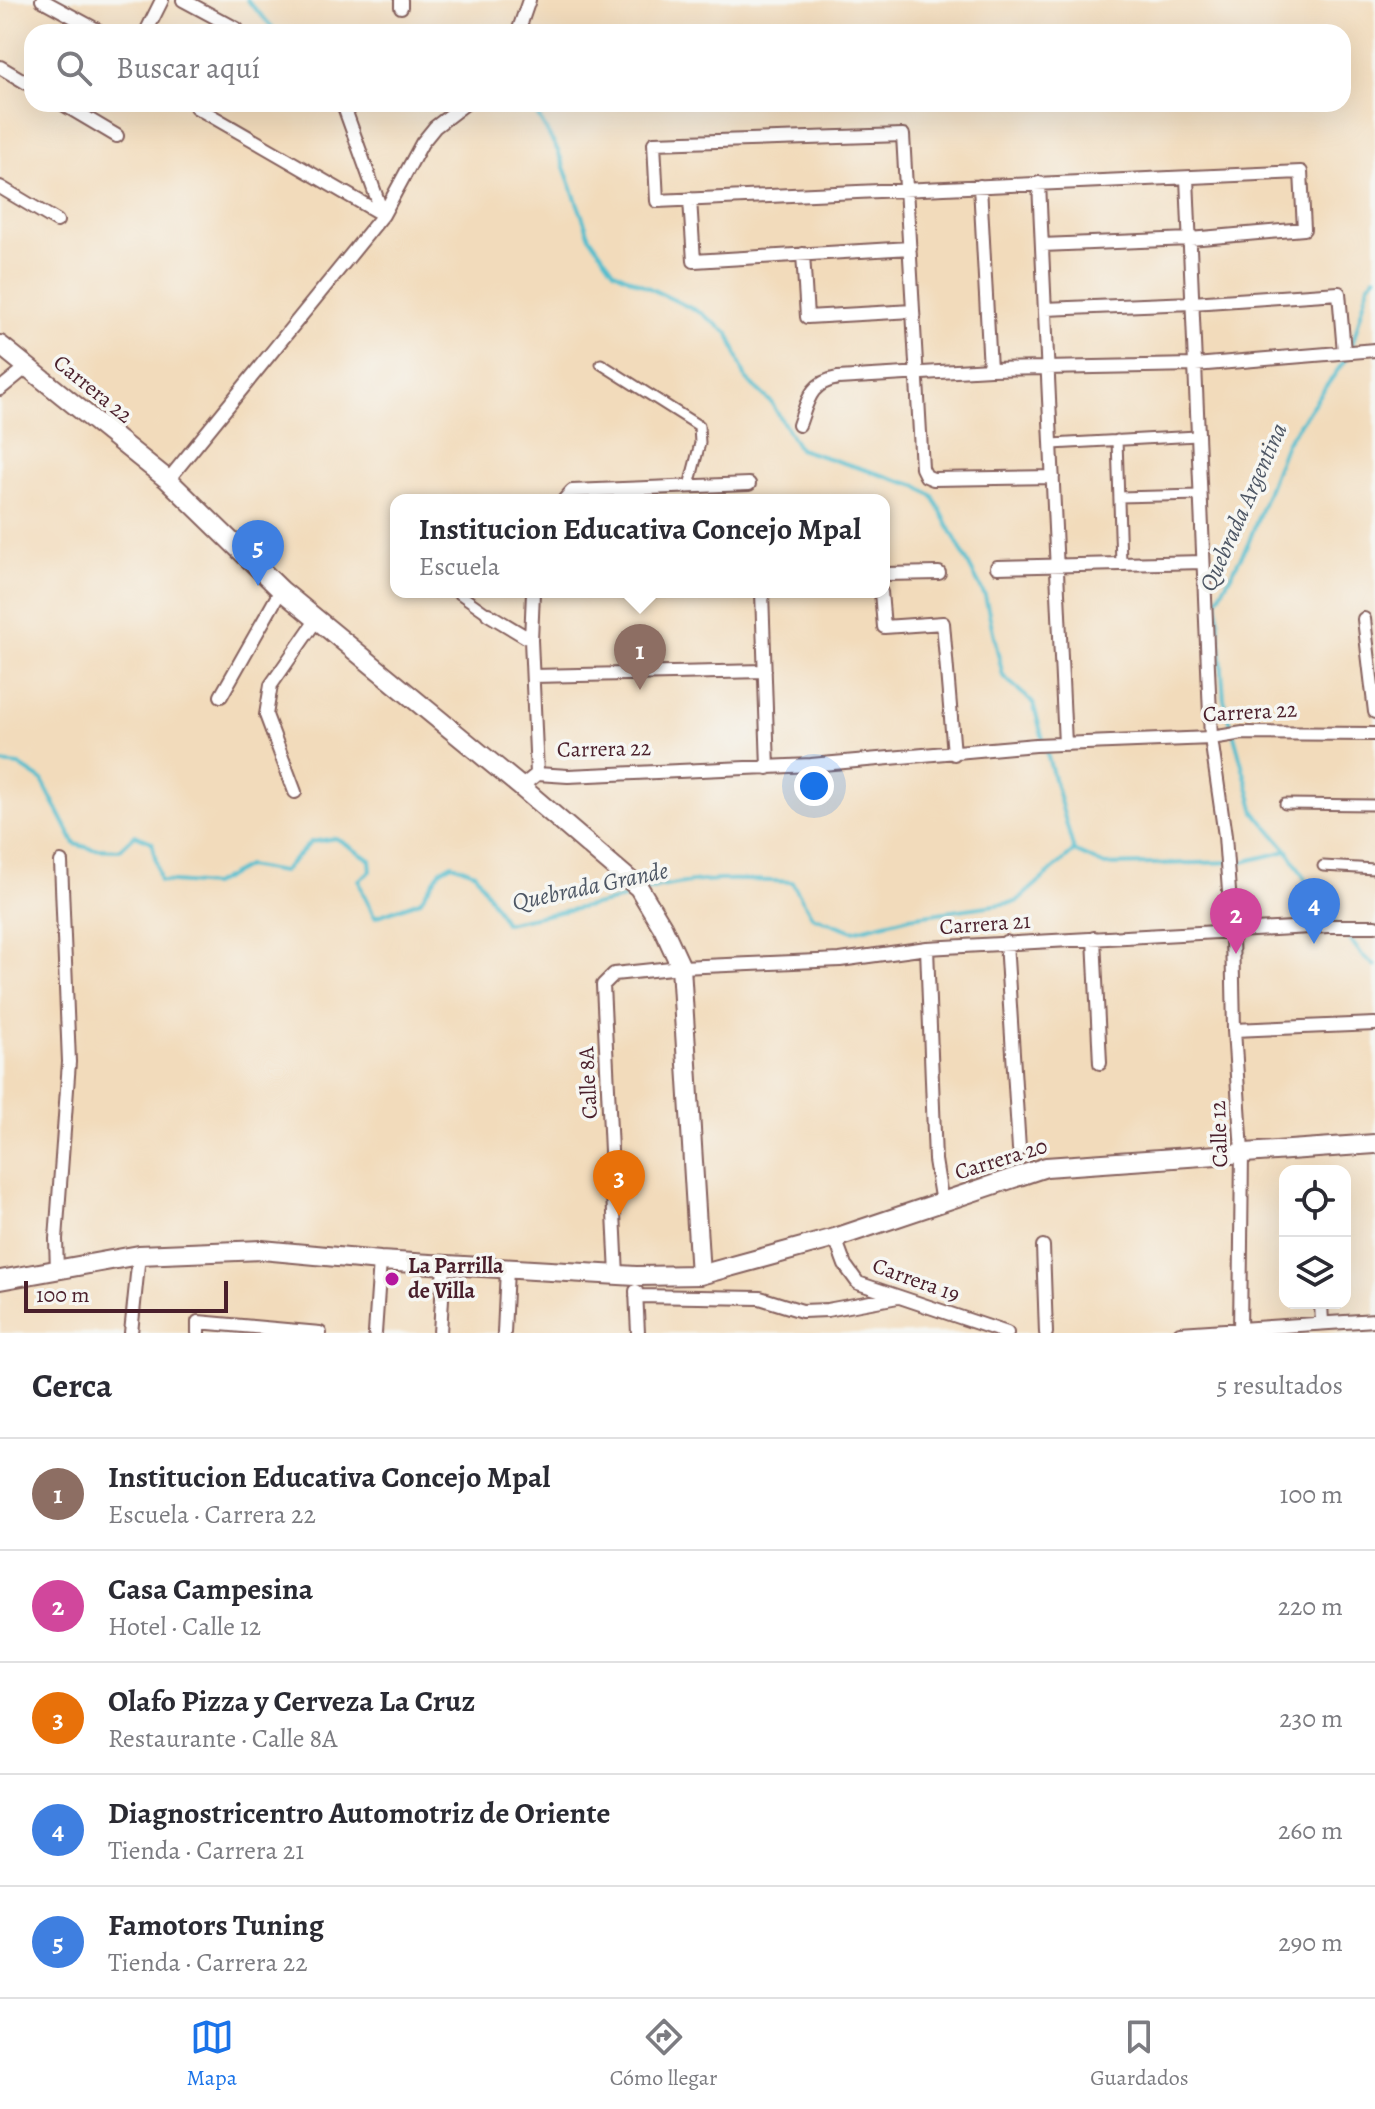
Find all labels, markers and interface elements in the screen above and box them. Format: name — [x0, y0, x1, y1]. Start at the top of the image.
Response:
search box — [24, 24, 1351, 112]
icon: search — [52, 46, 96, 90]
text: Buscar aquí — [116, 48, 260, 88]
street label: Carrera 22 — [47, 348, 139, 430]
water label: Quebrada Argentina — [1192, 418, 1294, 596]
popup — [390, 494, 890, 598]
text: Institucion Educativa Concejo Mpal — [419, 509, 861, 549]
pin: 5 — [232, 520, 284, 586]
text: Escuela — [419, 549, 500, 584]
pin: 1 — [614, 624, 666, 690]
street label: Carrera 22 — [1202, 695, 1298, 729]
street label: Carrera 22 — [557, 733, 651, 765]
your location — [794, 766, 834, 806]
water label: Quebrada Grande — [509, 854, 671, 918]
pin: 4 — [1288, 878, 1340, 944]
pin: 2 — [1210, 888, 1262, 954]
street label: Carrera 21 — [938, 906, 1032, 942]
street label: Calle 8A — [571, 1045, 605, 1120]
street label: Calle 12 — [1203, 1100, 1235, 1168]
street label: Carrera 20 — [951, 1131, 1051, 1187]
pin: 3 — [593, 1150, 645, 1216]
map controls — [1279, 1165, 1351, 1309]
button: locate — [1279, 1165, 1351, 1237]
button: layers — [1279, 1237, 1351, 1309]
street label: Carrera 19 — [868, 1250, 964, 1310]
place label: La Parrilla de Villa — [408, 1251, 504, 1306]
marker: La Parrilla de Villa — [383, 1270, 401, 1288]
scale bar — [24, 1277, 228, 1313]
text: 100 m — [36, 1280, 90, 1310]
text: Cerca — [32, 1362, 113, 1409]
text: 5 resultados — [1216, 1368, 1343, 1403]
text: Institucion Educativa Concejo Mpal — [108, 1457, 550, 1497]
text: 1 — [53, 1477, 63, 1512]
text: 100 m — [1280, 1477, 1343, 1512]
text: Escuela · Carrera 22 — [108, 1497, 316, 1532]
text: Casa Campesina — [108, 1569, 313, 1609]
text: 2 — [52, 1589, 64, 1624]
text: 220 m — [1278, 1589, 1343, 1624]
text: Hotel · Calle 12 — [108, 1609, 261, 1644]
text: Olafo Pizza y Cerveza La Cruz — [108, 1681, 475, 1721]
text: 3 — [52, 1701, 64, 1736]
text: 230 m — [1279, 1701, 1343, 1736]
text: Restaurante · Calle 8A — [108, 1721, 337, 1756]
text: Diagnostricentro Automotriz de Oriente — [108, 1793, 610, 1833]
text: 4 — [52, 1813, 64, 1848]
text: 260 m — [1278, 1813, 1343, 1848]
text: Tienda · Carrera 21 — [108, 1833, 304, 1868]
text: Famotors Tuning — [108, 1905, 324, 1945]
text: 5 — [52, 1925, 64, 1960]
text: 290 m — [1278, 1925, 1343, 1960]
text: Tienda · Carrera 22 — [108, 1945, 308, 1980]
tab: Mapa — [186, 2015, 237, 2093]
tab: Cómo llegar — [610, 2015, 717, 2093]
tab: Guardados — [1090, 2015, 1189, 2093]

